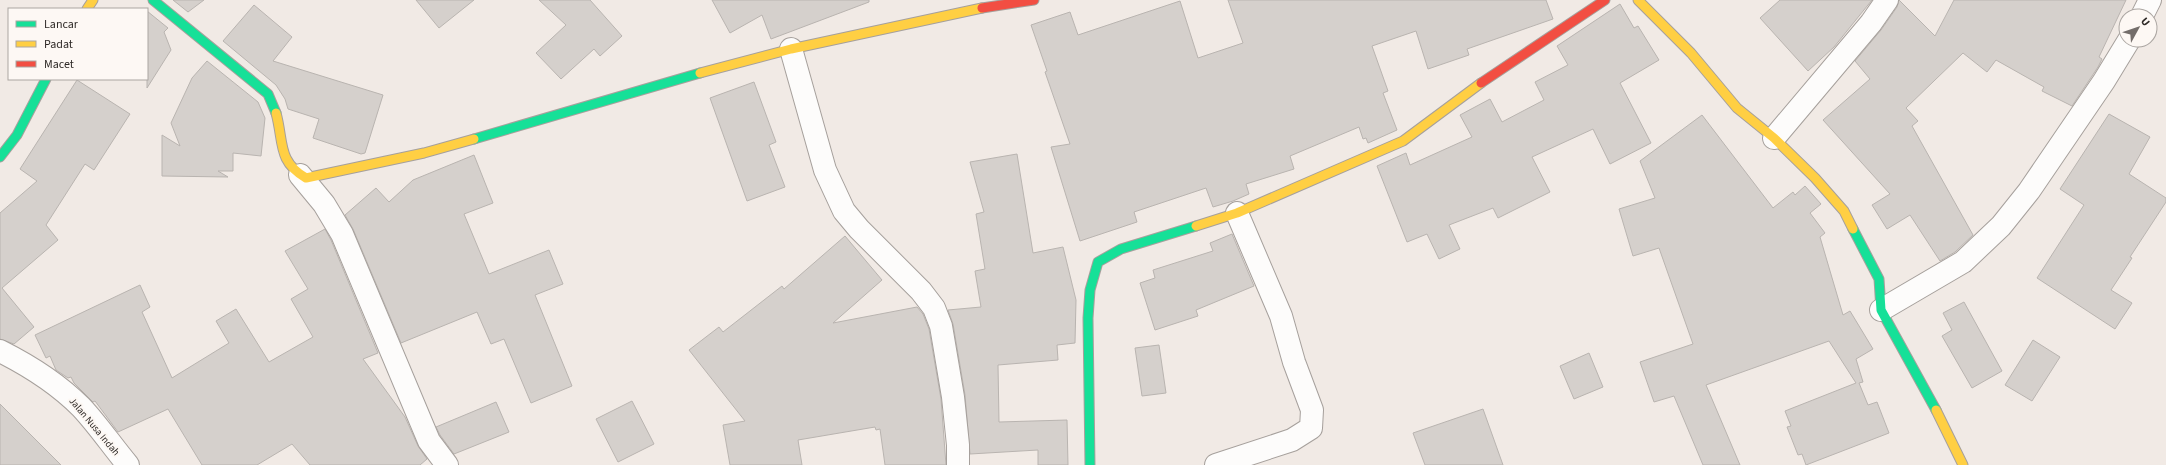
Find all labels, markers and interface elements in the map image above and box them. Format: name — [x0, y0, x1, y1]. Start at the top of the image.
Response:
legend — [8, 8, 148, 80]
north arrow — [2118, 8, 2158, 48]
text: U — [2137, 14, 2153, 30]
text: Lancar — [44, 16, 79, 33]
text: Padat — [44, 36, 73, 53]
text: Macet — [44, 56, 74, 73]
street label: Jalan Nusa Indah — [66, 394, 123, 459]

